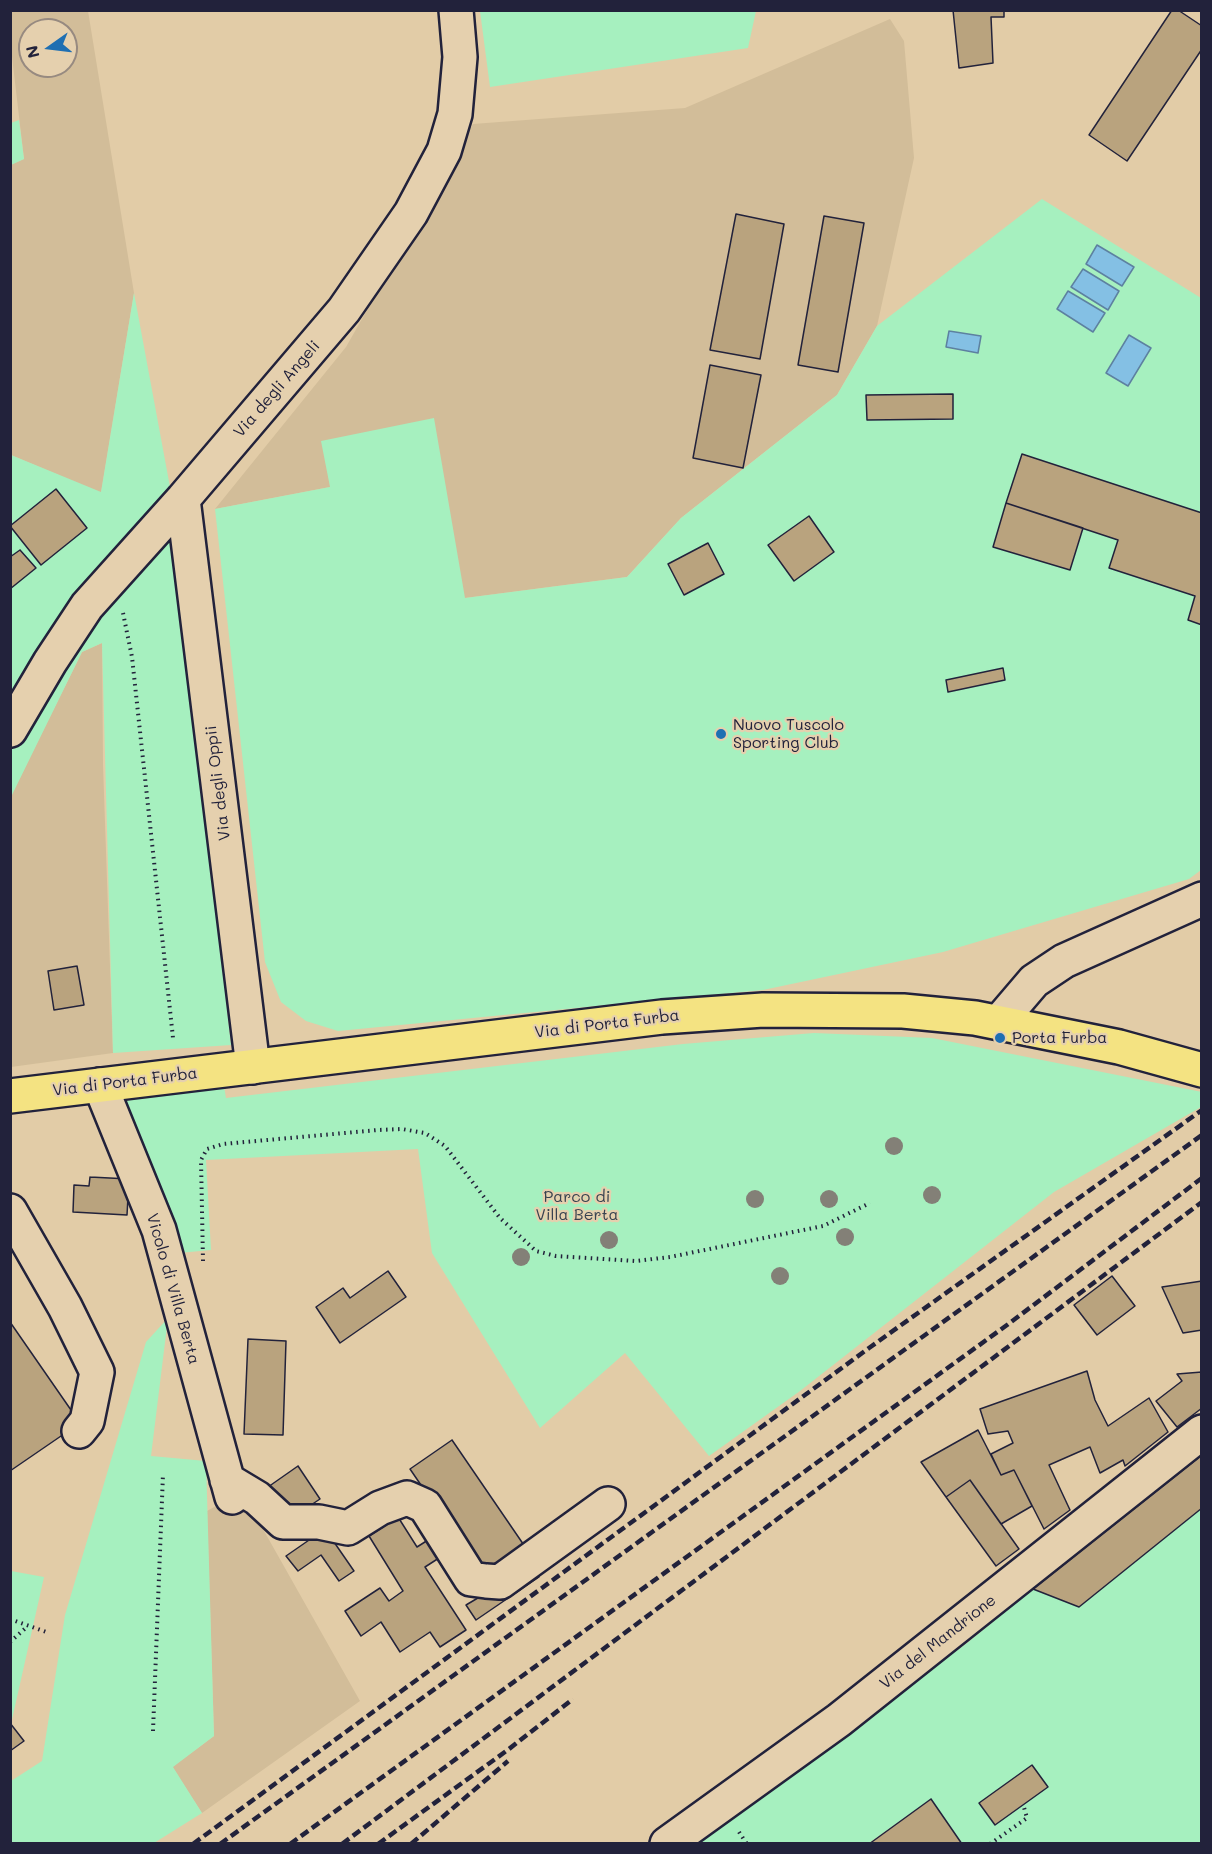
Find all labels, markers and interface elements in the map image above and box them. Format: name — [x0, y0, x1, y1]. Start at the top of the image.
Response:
north arrow — [18, 18, 78, 78]
text: N — [20, 44, 44, 60]
street label: Via degli Angeli — [230, 337, 324, 441]
place label: Nuovo Tuscolo Sporting Club — [733, 715, 844, 753]
street label: Via degli Oppii — [201, 724, 235, 842]
marker: Nuovo Tuscolo Sporting Club — [714, 727, 728, 741]
street label: Via di Porta Furba — [534, 1006, 680, 1042]
place label: Porta Furba — [1012, 1028, 1107, 1048]
marker: Porta Furba — [993, 1031, 1007, 1045]
street label: Via di Porta Furba — [52, 1064, 198, 1100]
park label: Parco di Villa Berta — [535, 1187, 619, 1225]
street label: Vicolo di Villa Berta — [142, 1211, 204, 1367]
street label: Via del Mandrione — [876, 1591, 1000, 1693]

